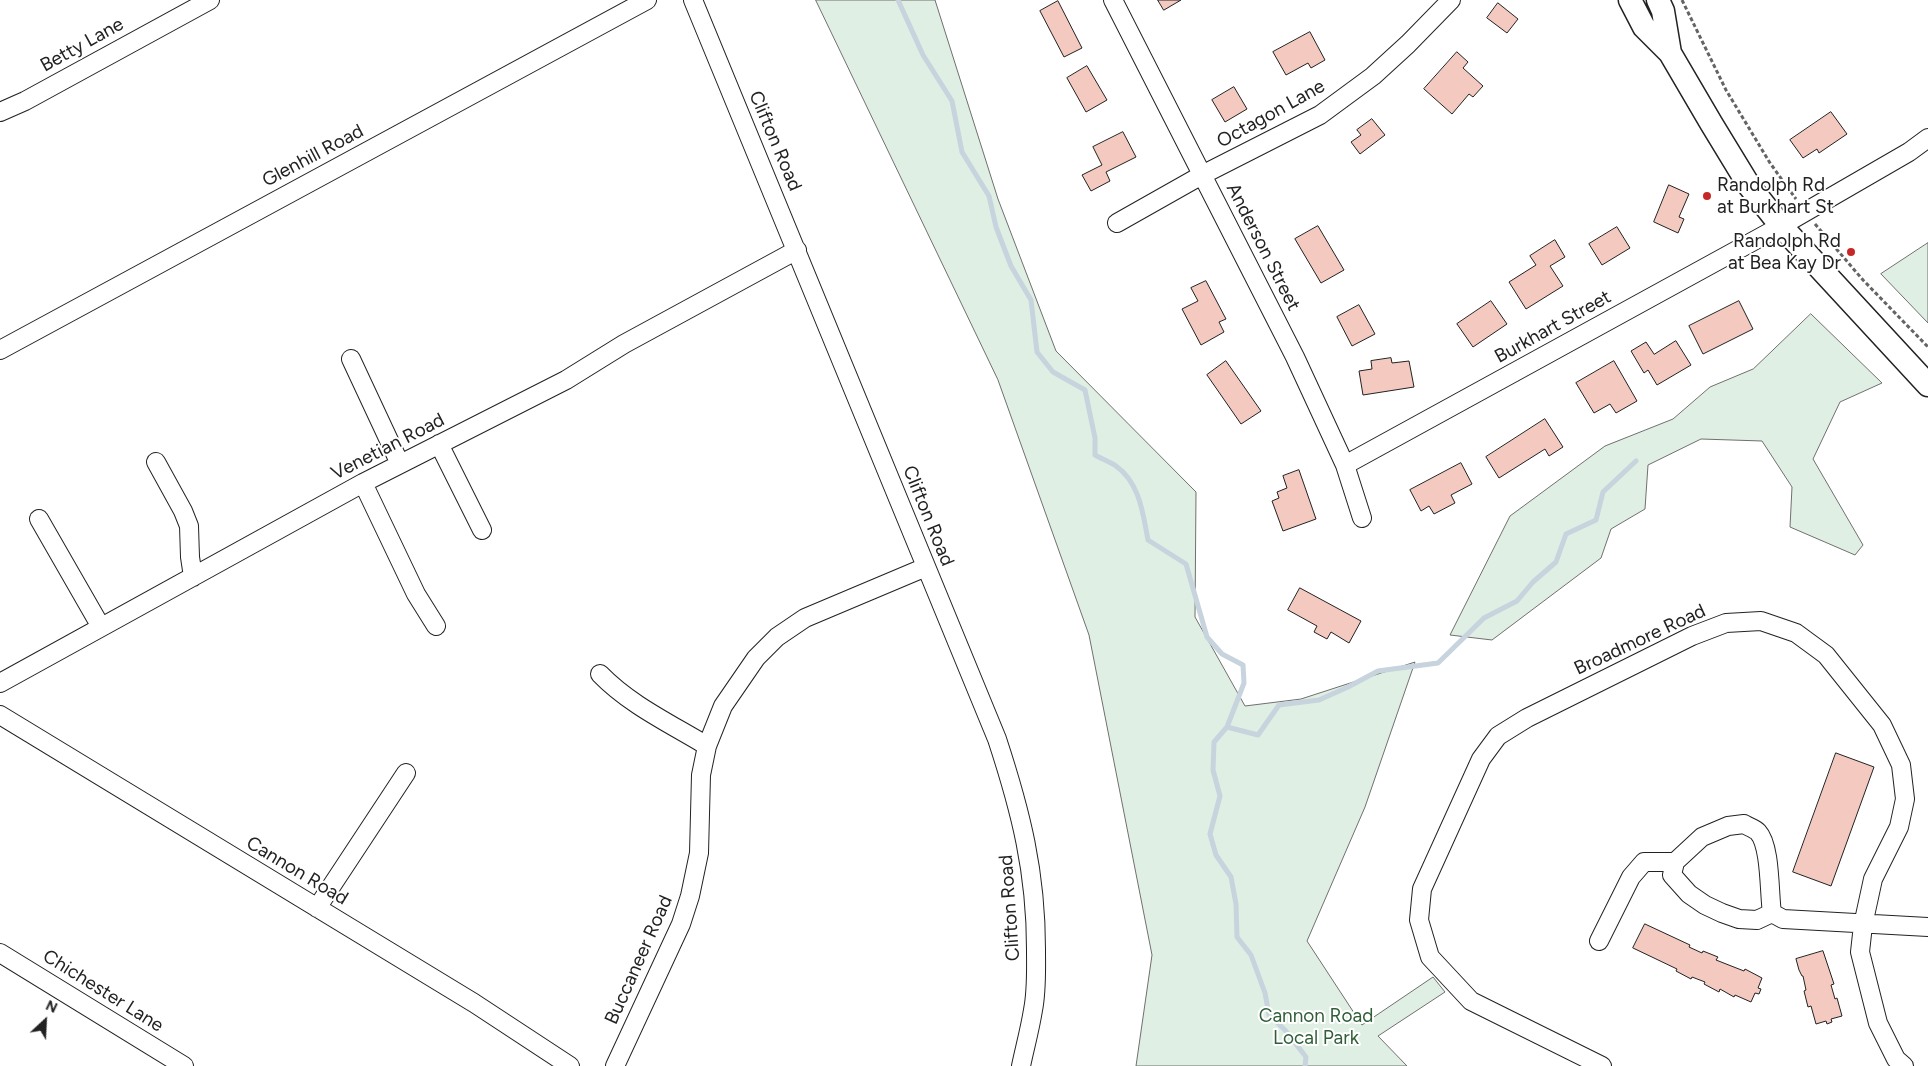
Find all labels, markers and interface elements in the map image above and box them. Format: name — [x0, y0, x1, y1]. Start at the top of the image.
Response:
street label: Betty Lane — [36, 13, 128, 77]
street label: Octagon Lane — [1213, 75, 1329, 153]
street label: Clifton Road — [744, 88, 806, 194]
street label: Glenhill Road — [258, 120, 368, 192]
place label: Randolph Rd at Burkhart St — [1717, 174, 1834, 218]
street label: Anderson Street — [1221, 180, 1305, 314]
marker: Randolph Rd at Burkhart St — [1701, 190, 1713, 202]
place label: Randolph Rd at Bea Kay Dr — [1728, 230, 1841, 274]
marker: Randolph Rd at Bea Kay Dr — [1845, 246, 1857, 258]
street label: Burkhart Street — [1491, 286, 1615, 368]
street label: Venetian Road — [328, 409, 448, 485]
street label: Clifton Road — [897, 462, 959, 570]
street label: Broadmore Road — [1571, 600, 1709, 680]
street label: Cannon Road — [242, 832, 352, 910]
street label: Clifton Road — [995, 854, 1025, 962]
street label: Buccaneer Road — [600, 892, 678, 1028]
street label: Chichester Lane — [38, 945, 168, 1037]
north arrow — [20, 996, 70, 1046]
text: N — [43, 997, 60, 1017]
park label: Cannon Road Local Park — [1259, 1005, 1373, 1049]

